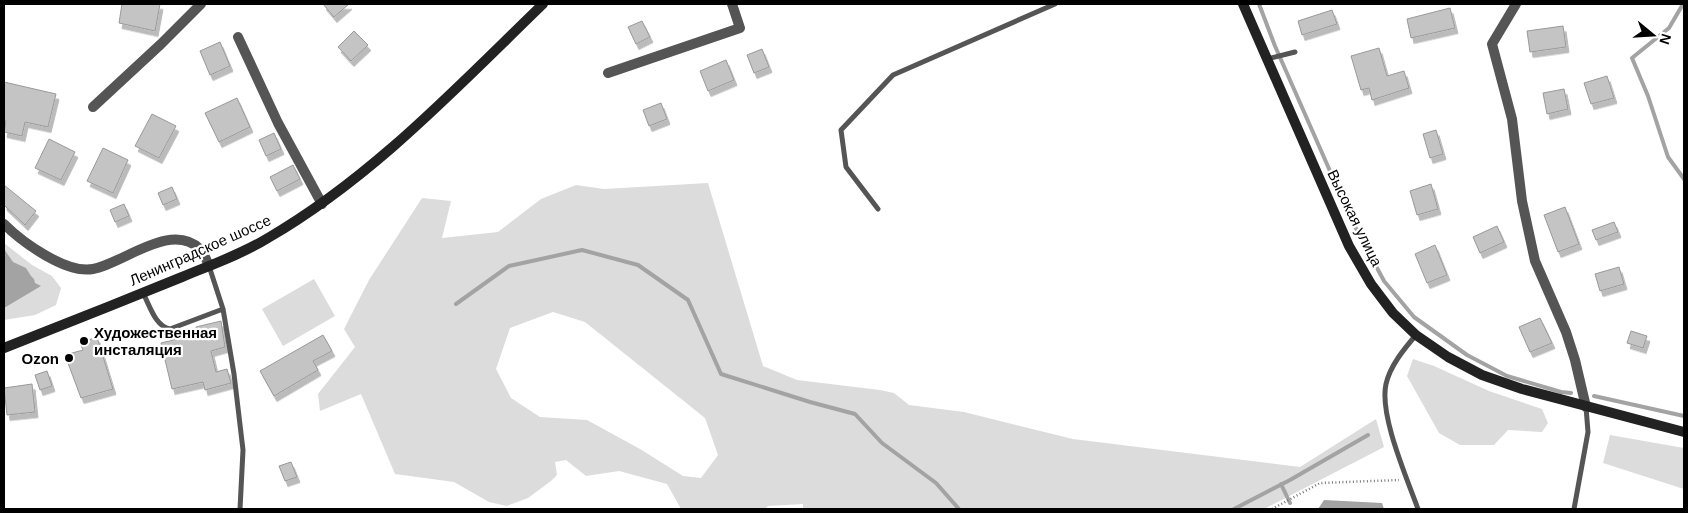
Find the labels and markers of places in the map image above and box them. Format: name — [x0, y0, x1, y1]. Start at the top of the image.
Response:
place label: Художественная инсталяция — [94, 324, 217, 358]
marker: Художественная инсталяция — [78, 335, 90, 347]
place label: Ozon — [22, 350, 59, 367]
marker: Ozon — [63, 352, 75, 364]

